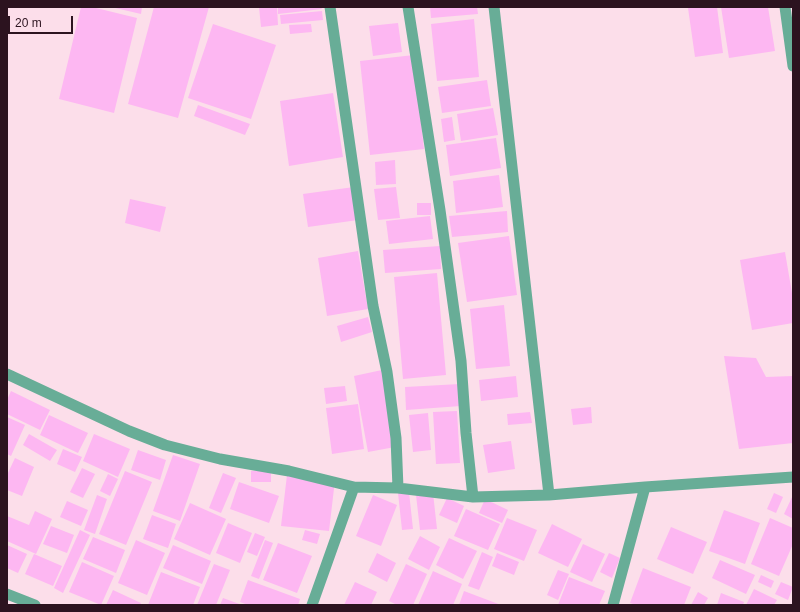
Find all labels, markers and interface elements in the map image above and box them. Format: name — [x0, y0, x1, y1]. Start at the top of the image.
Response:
scale bar — [10, 8, 75, 34]
text: 20 m — [15, 16, 42, 30]

